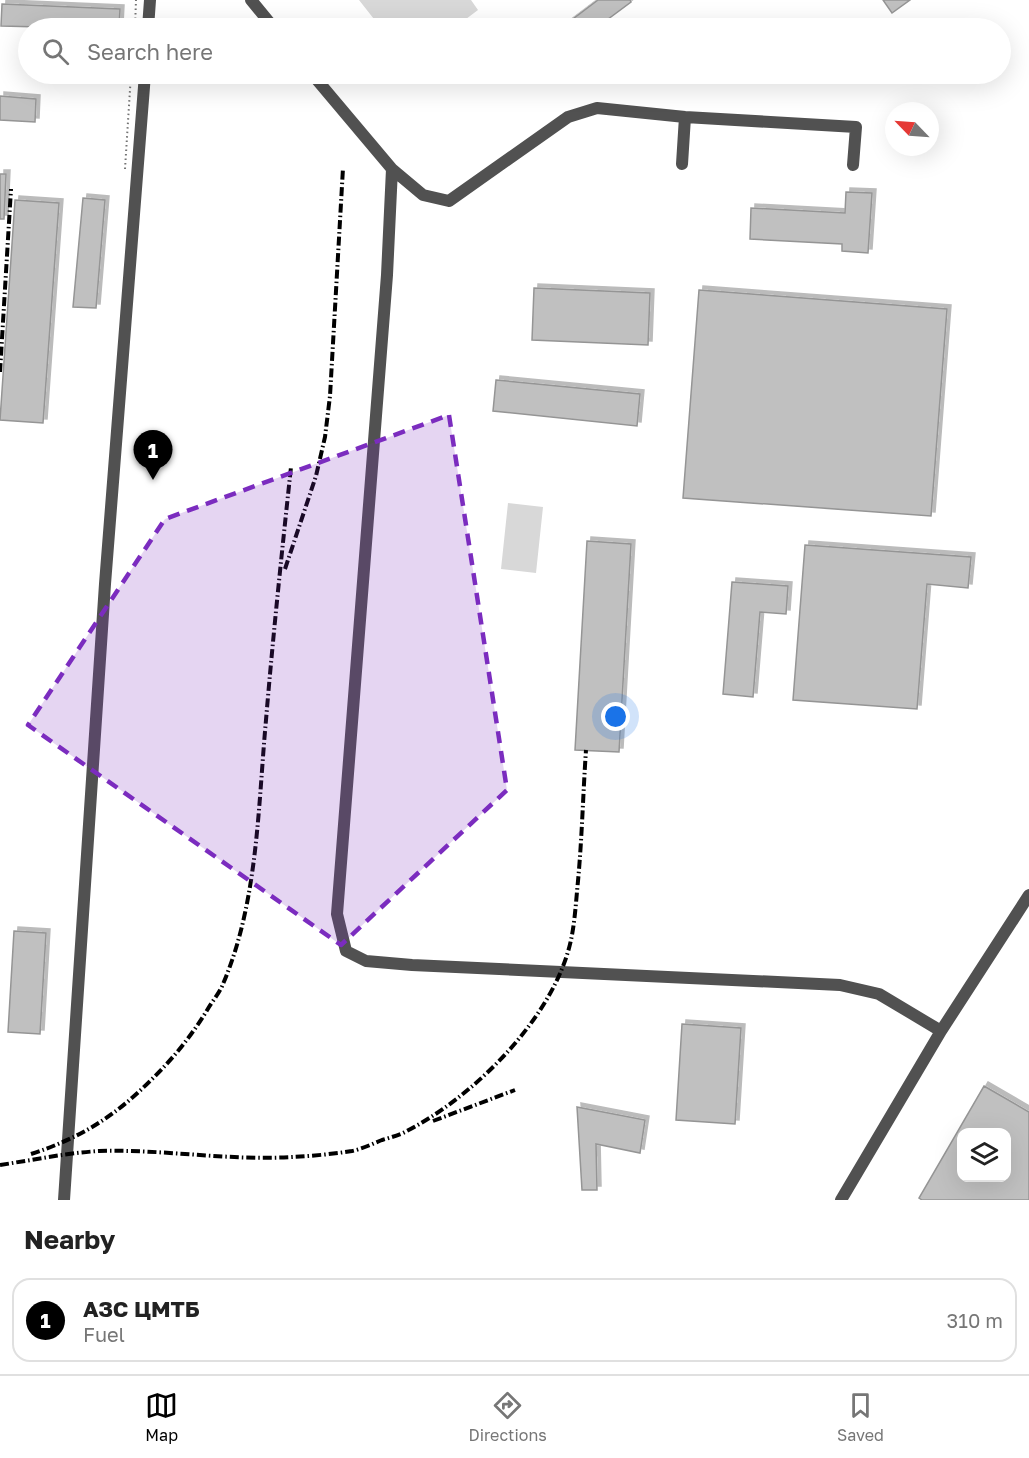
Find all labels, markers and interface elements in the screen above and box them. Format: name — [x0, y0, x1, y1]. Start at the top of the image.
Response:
search box — [18, 18, 1011, 84]
icon: search — [39, 35, 72, 68]
text: Search here — [87, 38, 213, 65]
north arrow — [885, 102, 939, 156]
pin: 1 — [134, 430, 172, 480]
your location — [601, 702, 630, 731]
map controls — [957, 1128, 1011, 1182]
button: layers — [957, 1128, 1011, 1182]
text: Nearby — [24, 1224, 115, 1255]
text: АЗС ЦМТБ — [83, 1295, 200, 1322]
text: 1 — [40, 1308, 51, 1332]
text: 310 m — [947, 1308, 1003, 1332]
text: Fuel — [83, 1322, 125, 1346]
tab: Map — [145, 1389, 178, 1445]
tab: Directions — [469, 1389, 547, 1445]
tab: Saved — [837, 1389, 884, 1445]

